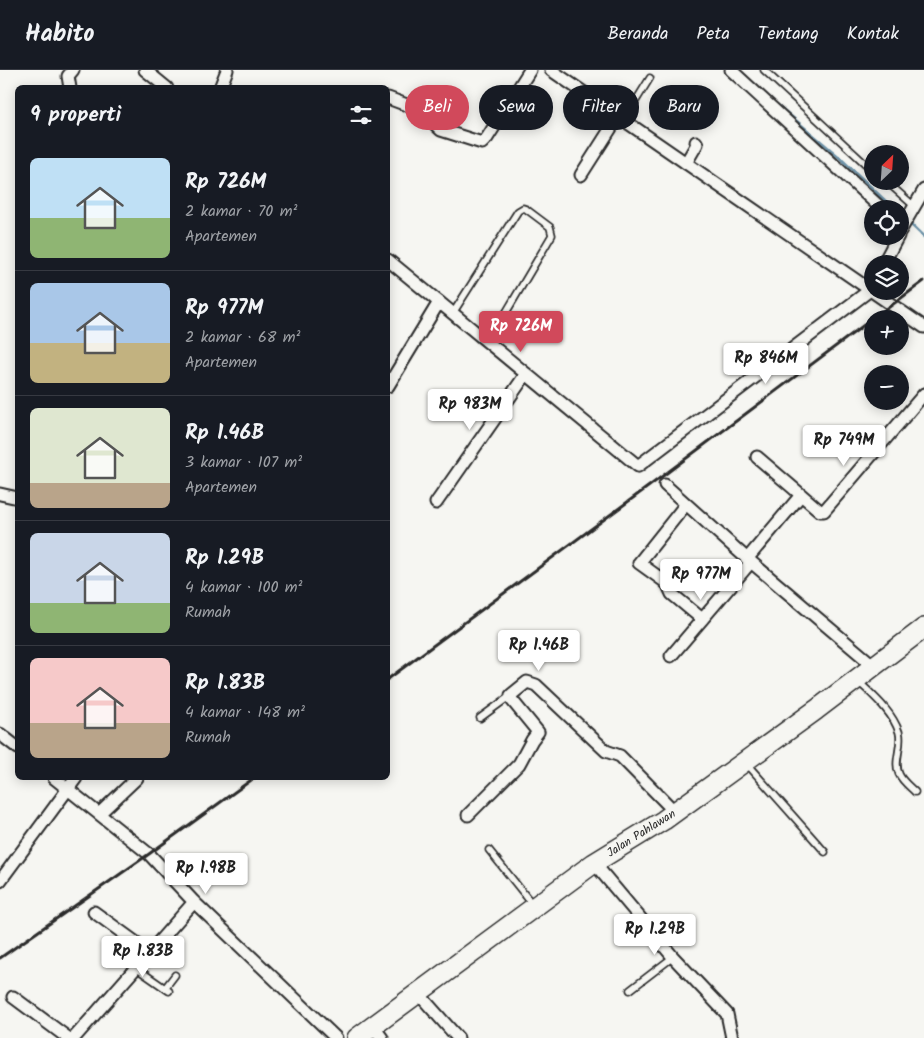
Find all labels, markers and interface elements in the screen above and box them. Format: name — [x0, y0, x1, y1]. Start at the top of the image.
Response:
text: Habito — [25, 15, 94, 54]
text: Beranda — [608, 20, 669, 49]
text: Peta — [697, 20, 730, 49]
text: Tentang — [758, 20, 819, 49]
text: Kontak — [847, 20, 899, 49]
chip: Beli — [405, 85, 469, 130]
chip: Sewa — [479, 85, 553, 130]
chip: Filter — [563, 85, 639, 130]
chip: Baru — [649, 85, 719, 130]
text: 9 properti — [30, 99, 121, 132]
icon: filters — [347, 101, 375, 129]
north arrow — [864, 145, 909, 190]
map controls — [864, 145, 909, 410]
text: Rp 726M — [185, 166, 266, 199]
icon: home — [70, 178, 130, 238]
text: 2 kamar · 70 m² — [185, 199, 297, 224]
button: locate — [864, 200, 909, 245]
text: Apartemen — [185, 224, 257, 249]
button: layers — [864, 255, 909, 300]
text: Rp 977M — [185, 292, 263, 325]
icon: home — [70, 303, 130, 363]
pin: Rp 726M — [475, 310, 567, 353]
button: + — [864, 310, 909, 355]
text: Rp 726M — [490, 314, 552, 339]
text: 2 kamar · 68 m² — [185, 325, 301, 350]
pin: Rp 846M — [720, 342, 812, 385]
text: Rp 846M — [734, 346, 798, 371]
text: Apartemen — [185, 350, 257, 375]
button: − — [864, 365, 909, 410]
pin: Rp 983M — [424, 388, 516, 431]
text: Rp 983M — [439, 392, 501, 417]
text: Rp 1.46B — [185, 417, 264, 450]
pin: Rp 749M — [798, 424, 890, 467]
icon: home — [70, 428, 130, 488]
text: Rp 749M — [814, 428, 874, 453]
text: 3 kamar · 107 m² — [185, 450, 302, 475]
text: Apartemen — [185, 475, 257, 500]
text: Rp 1.29B — [185, 542, 264, 575]
icon: home — [70, 553, 130, 613]
pin: Rp 977M — [655, 558, 747, 601]
text: Rp 977M — [671, 562, 731, 587]
text: 4 kamar · 100 m² — [185, 575, 303, 600]
text: Rumah — [185, 600, 231, 625]
pin: Rp 1.46B — [487, 630, 591, 672]
text: Rp 1.46B — [509, 633, 569, 658]
text: Rp 1.83B — [185, 667, 265, 700]
icon: home — [70, 678, 130, 738]
text: 4 kamar · 148 m² — [185, 700, 305, 725]
text: Rumah — [185, 725, 231, 750]
street label: Jalan Pahlawan — [603, 805, 679, 862]
pin: Rp 1.98B — [154, 852, 258, 895]
text: Rp 1.98B — [176, 856, 236, 881]
pin: Rp 1.29B — [603, 914, 707, 956]
text: Rp 1.29B — [625, 917, 685, 942]
pin: Rp 1.83B — [91, 936, 195, 978]
text: Rp 1.83B — [112, 939, 174, 964]

